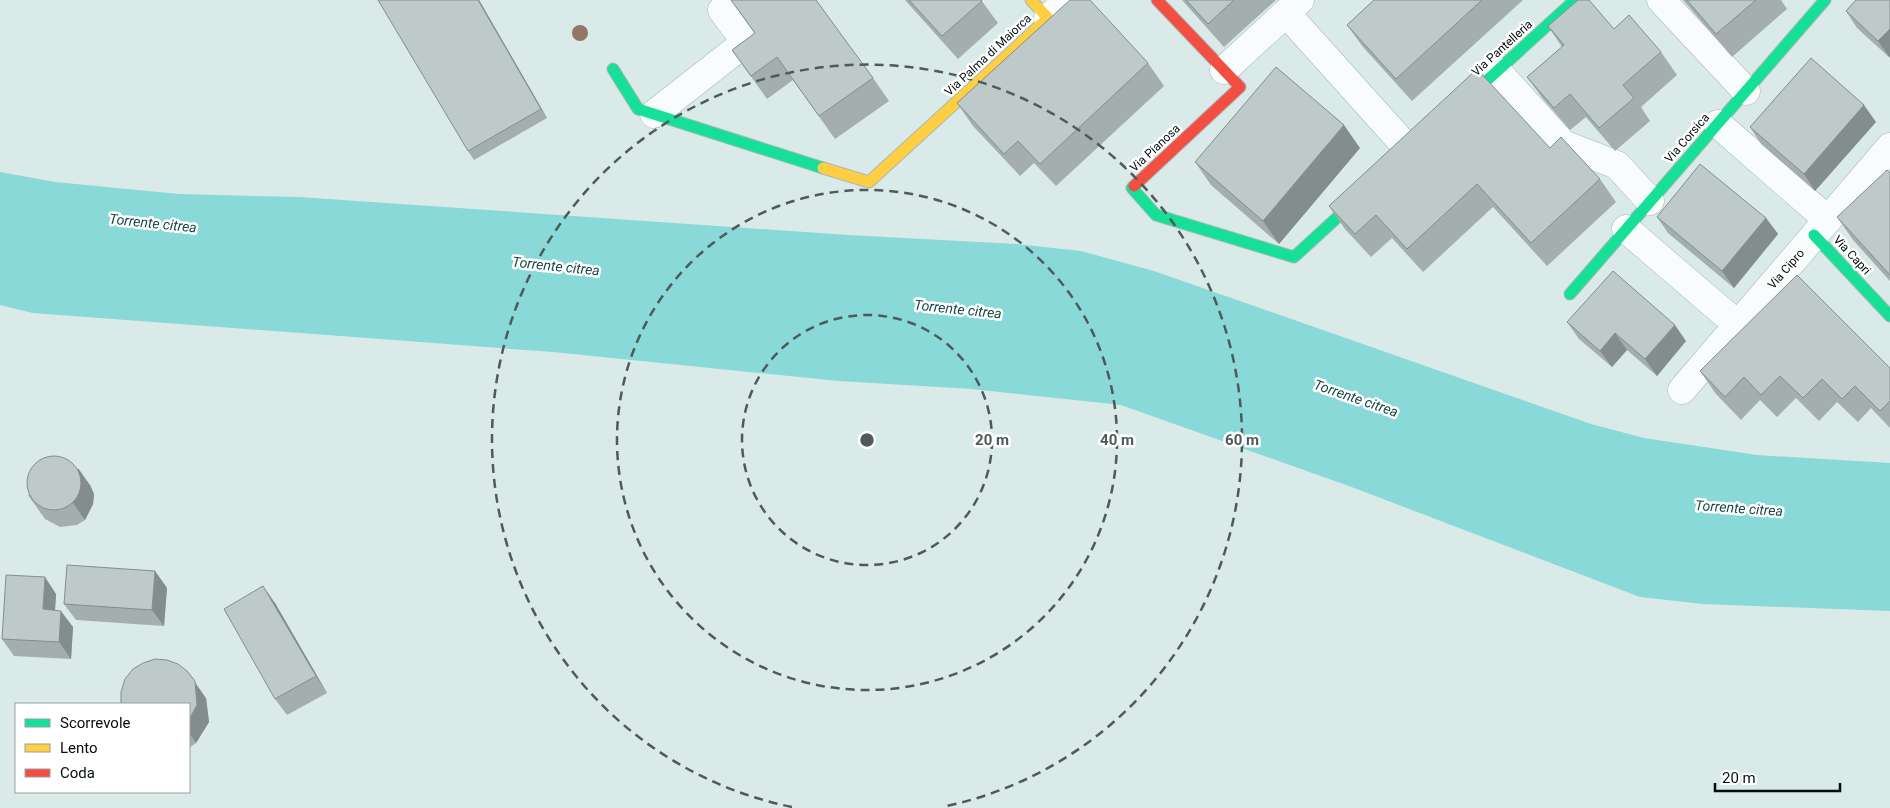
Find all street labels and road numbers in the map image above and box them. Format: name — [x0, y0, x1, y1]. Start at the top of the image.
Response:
street label: Via Palma di Maiorca — [942, 11, 1034, 99]
street label: Via Pantelleria — [1469, 17, 1535, 79]
street label: Via Corsica — [1662, 111, 1712, 165]
street label: Via Pianosa — [1127, 121, 1183, 175]
street label: Via Capri — [1830, 233, 1874, 277]
street label: Via Cipro — [1765, 246, 1807, 292]

